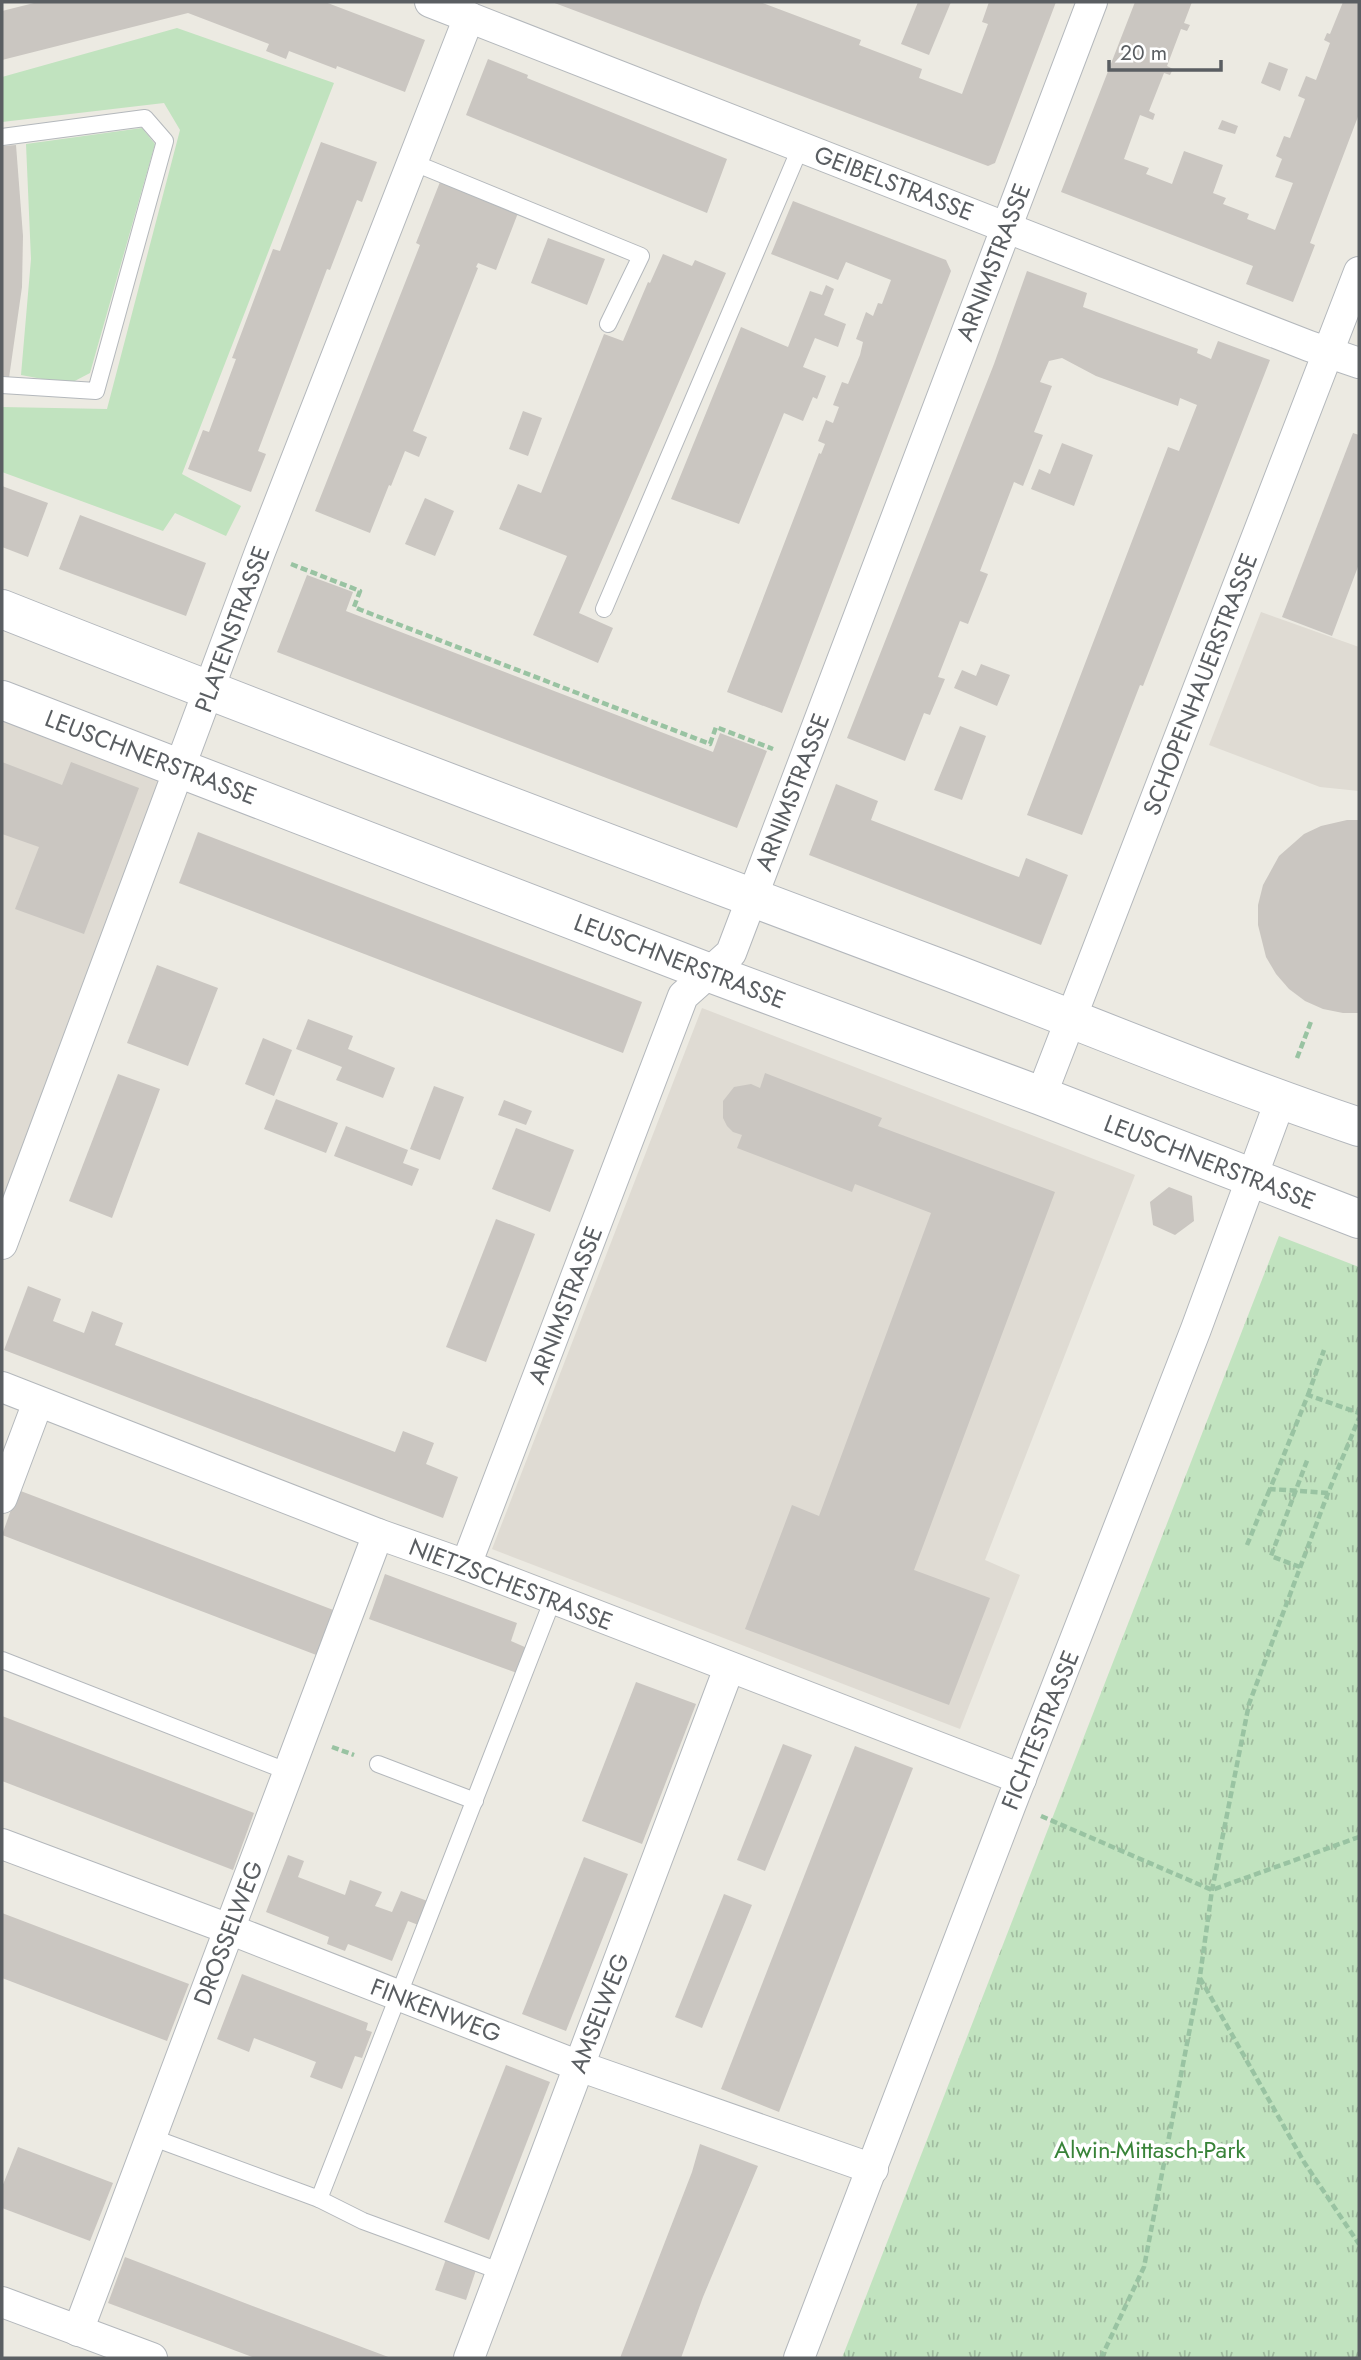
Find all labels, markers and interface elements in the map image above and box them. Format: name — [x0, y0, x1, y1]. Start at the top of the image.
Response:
scale bar — [1109, 28, 1221, 72]
text: 20 m — [1120, 38, 1167, 68]
street label: GEIBELSTRASSE — [809, 137, 979, 229]
street label: ARNIMSTRASSE — [947, 178, 1039, 346]
street label: PLATENSTRASSE — [186, 541, 278, 717]
street label: SCHOPENHAUERSTRASSE — [1134, 548, 1266, 820]
street label: LEUSCHNERSTRASSE — [40, 701, 262, 813]
street label: ARNIMSTRASSE — [746, 708, 838, 876]
street label: LEUSCHNERSTRASSE — [569, 905, 791, 1017]
street label: LEUSCHNERSTRASSE — [1099, 1106, 1321, 1218]
street label: ARNIMSTRASSE — [519, 1221, 611, 1389]
street label: NIETZSCHESTRASSE — [404, 1529, 618, 1639]
street label: FICHTESTRASSE — [992, 1645, 1088, 1815]
street label: DROSSELWEG — [184, 1856, 272, 2010]
street label: AMSELWEG — [560, 1948, 638, 2078]
street label: FINKENWEG — [366, 1969, 506, 2051]
park label: Alwin-Mittasch-Park — [1054, 2132, 1246, 2167]

